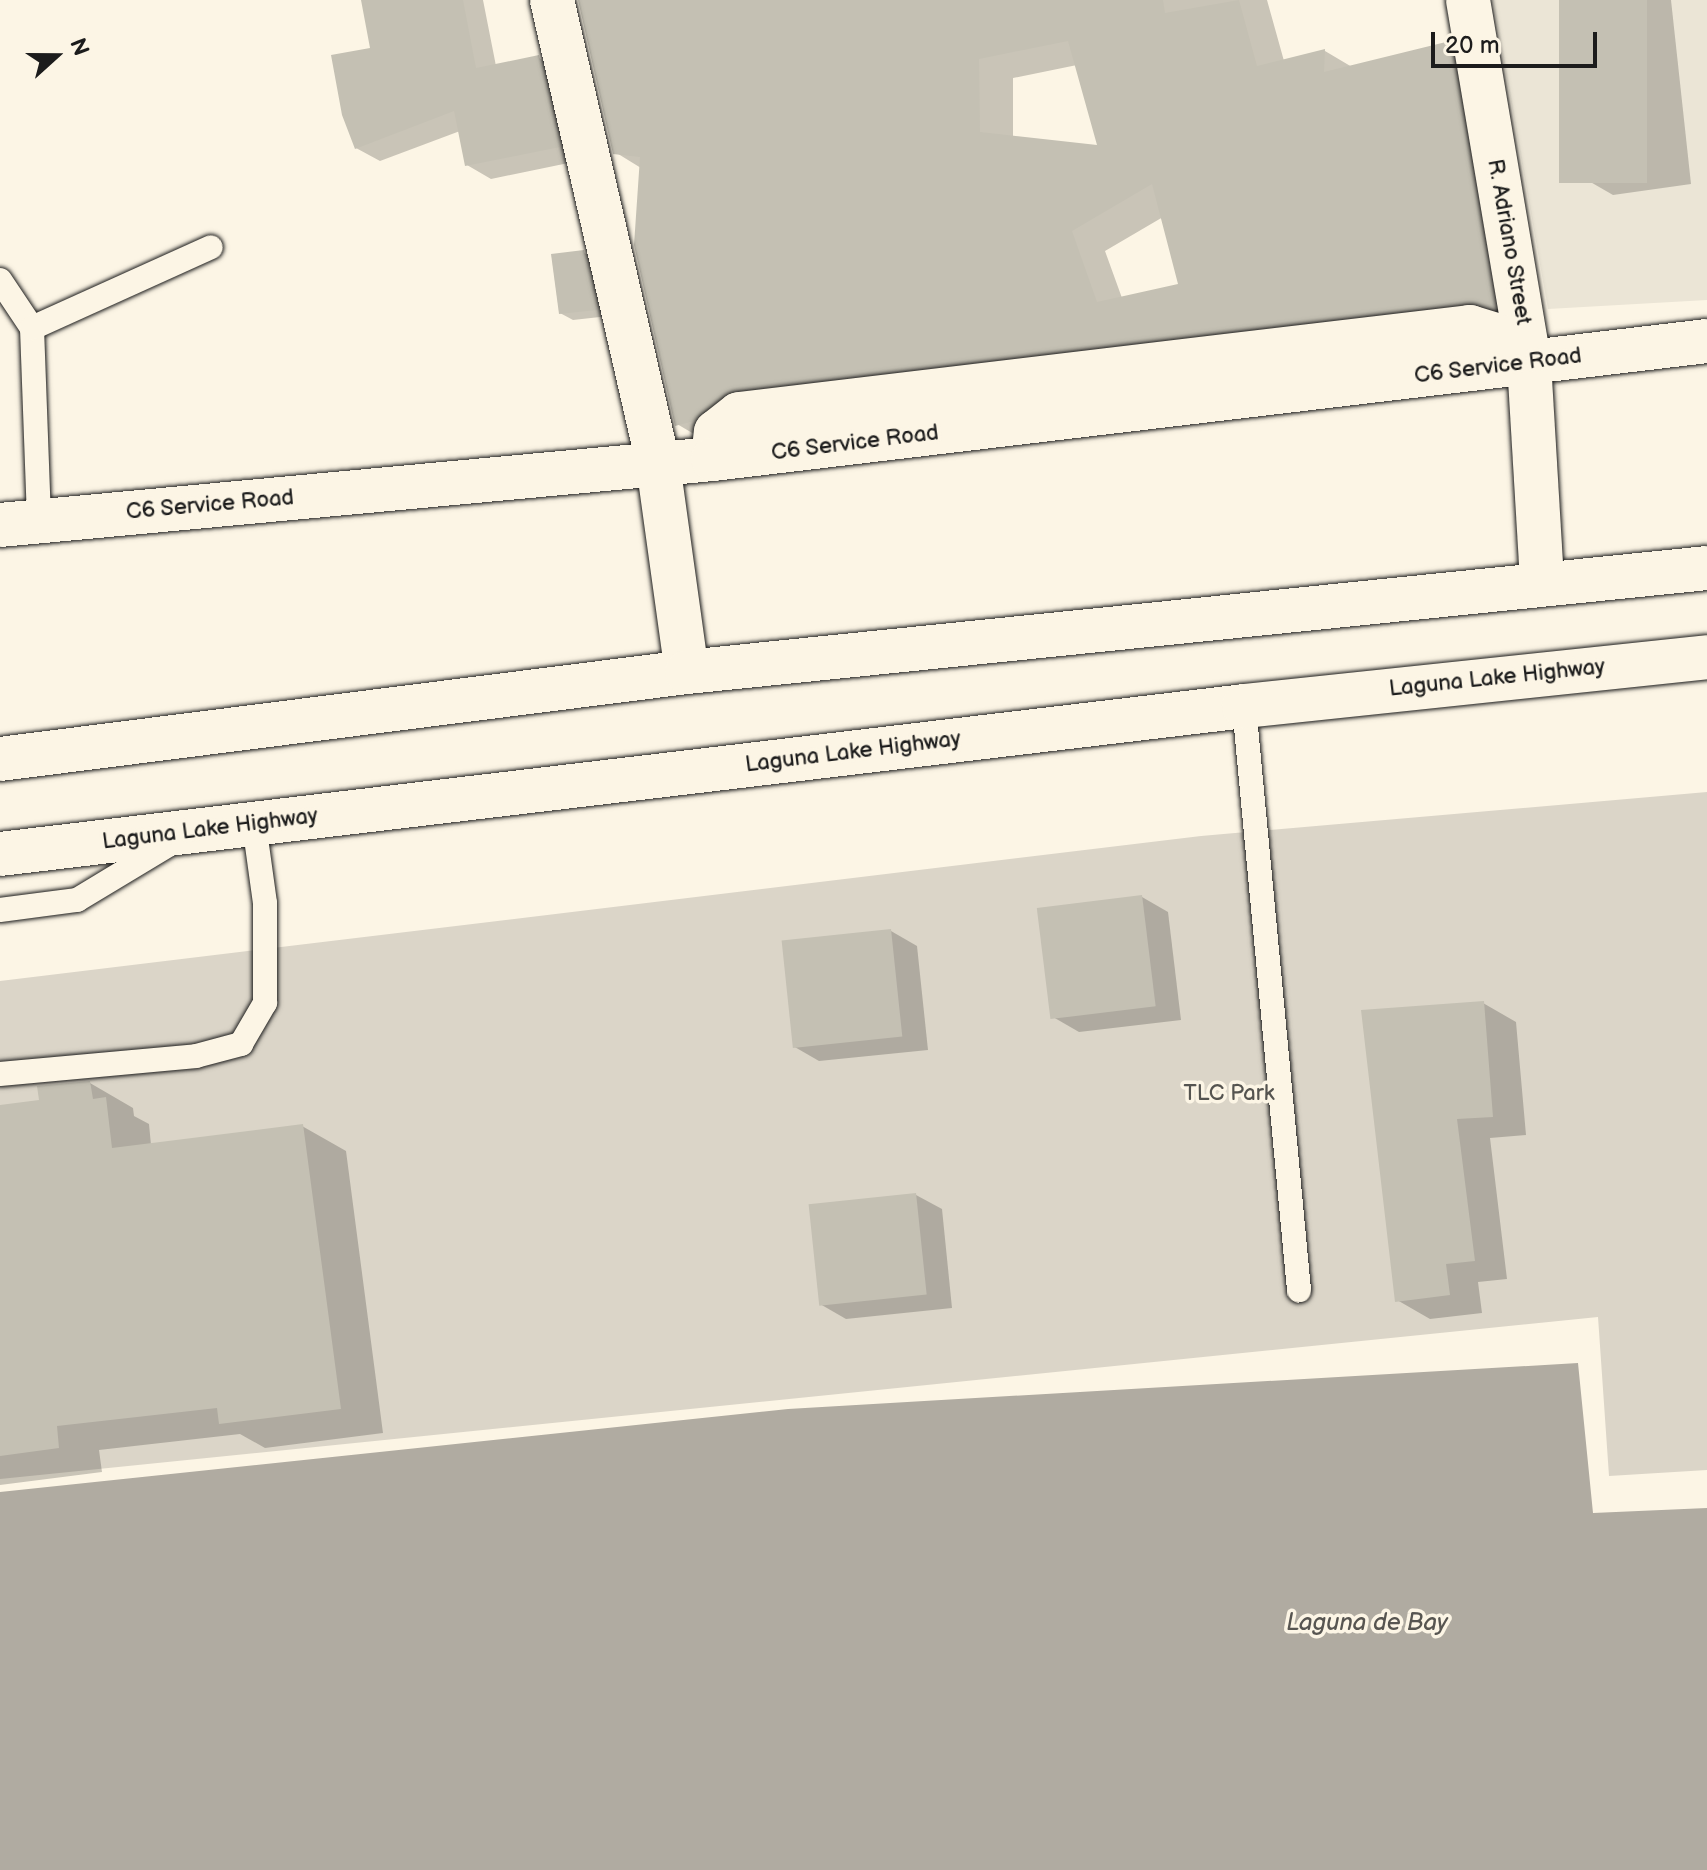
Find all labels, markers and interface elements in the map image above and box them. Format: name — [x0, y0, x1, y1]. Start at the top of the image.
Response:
north arrow — [16, 16, 96, 96]
scale bar — [1435, 16, 1601, 66]
text: 20 m — [1445, 31, 1500, 60]
text: N — [63, 35, 94, 60]
street label: R. Adriano Street — [1481, 157, 1537, 327]
street label: C6 Service Road — [1413, 343, 1583, 389]
street label: C6 Service Road — [770, 420, 940, 466]
street label: C6 Service Road — [125, 484, 295, 526]
street label: Laguna Lake Highway — [1388, 654, 1606, 702]
street label: Laguna Lake Highway — [744, 726, 962, 778]
street label: Laguna Lake Highway — [101, 803, 319, 855]
park label: TLC Park — [1184, 1081, 1274, 1107]
water label: Laguna de Bay — [1286, 1609, 1448, 1637]

